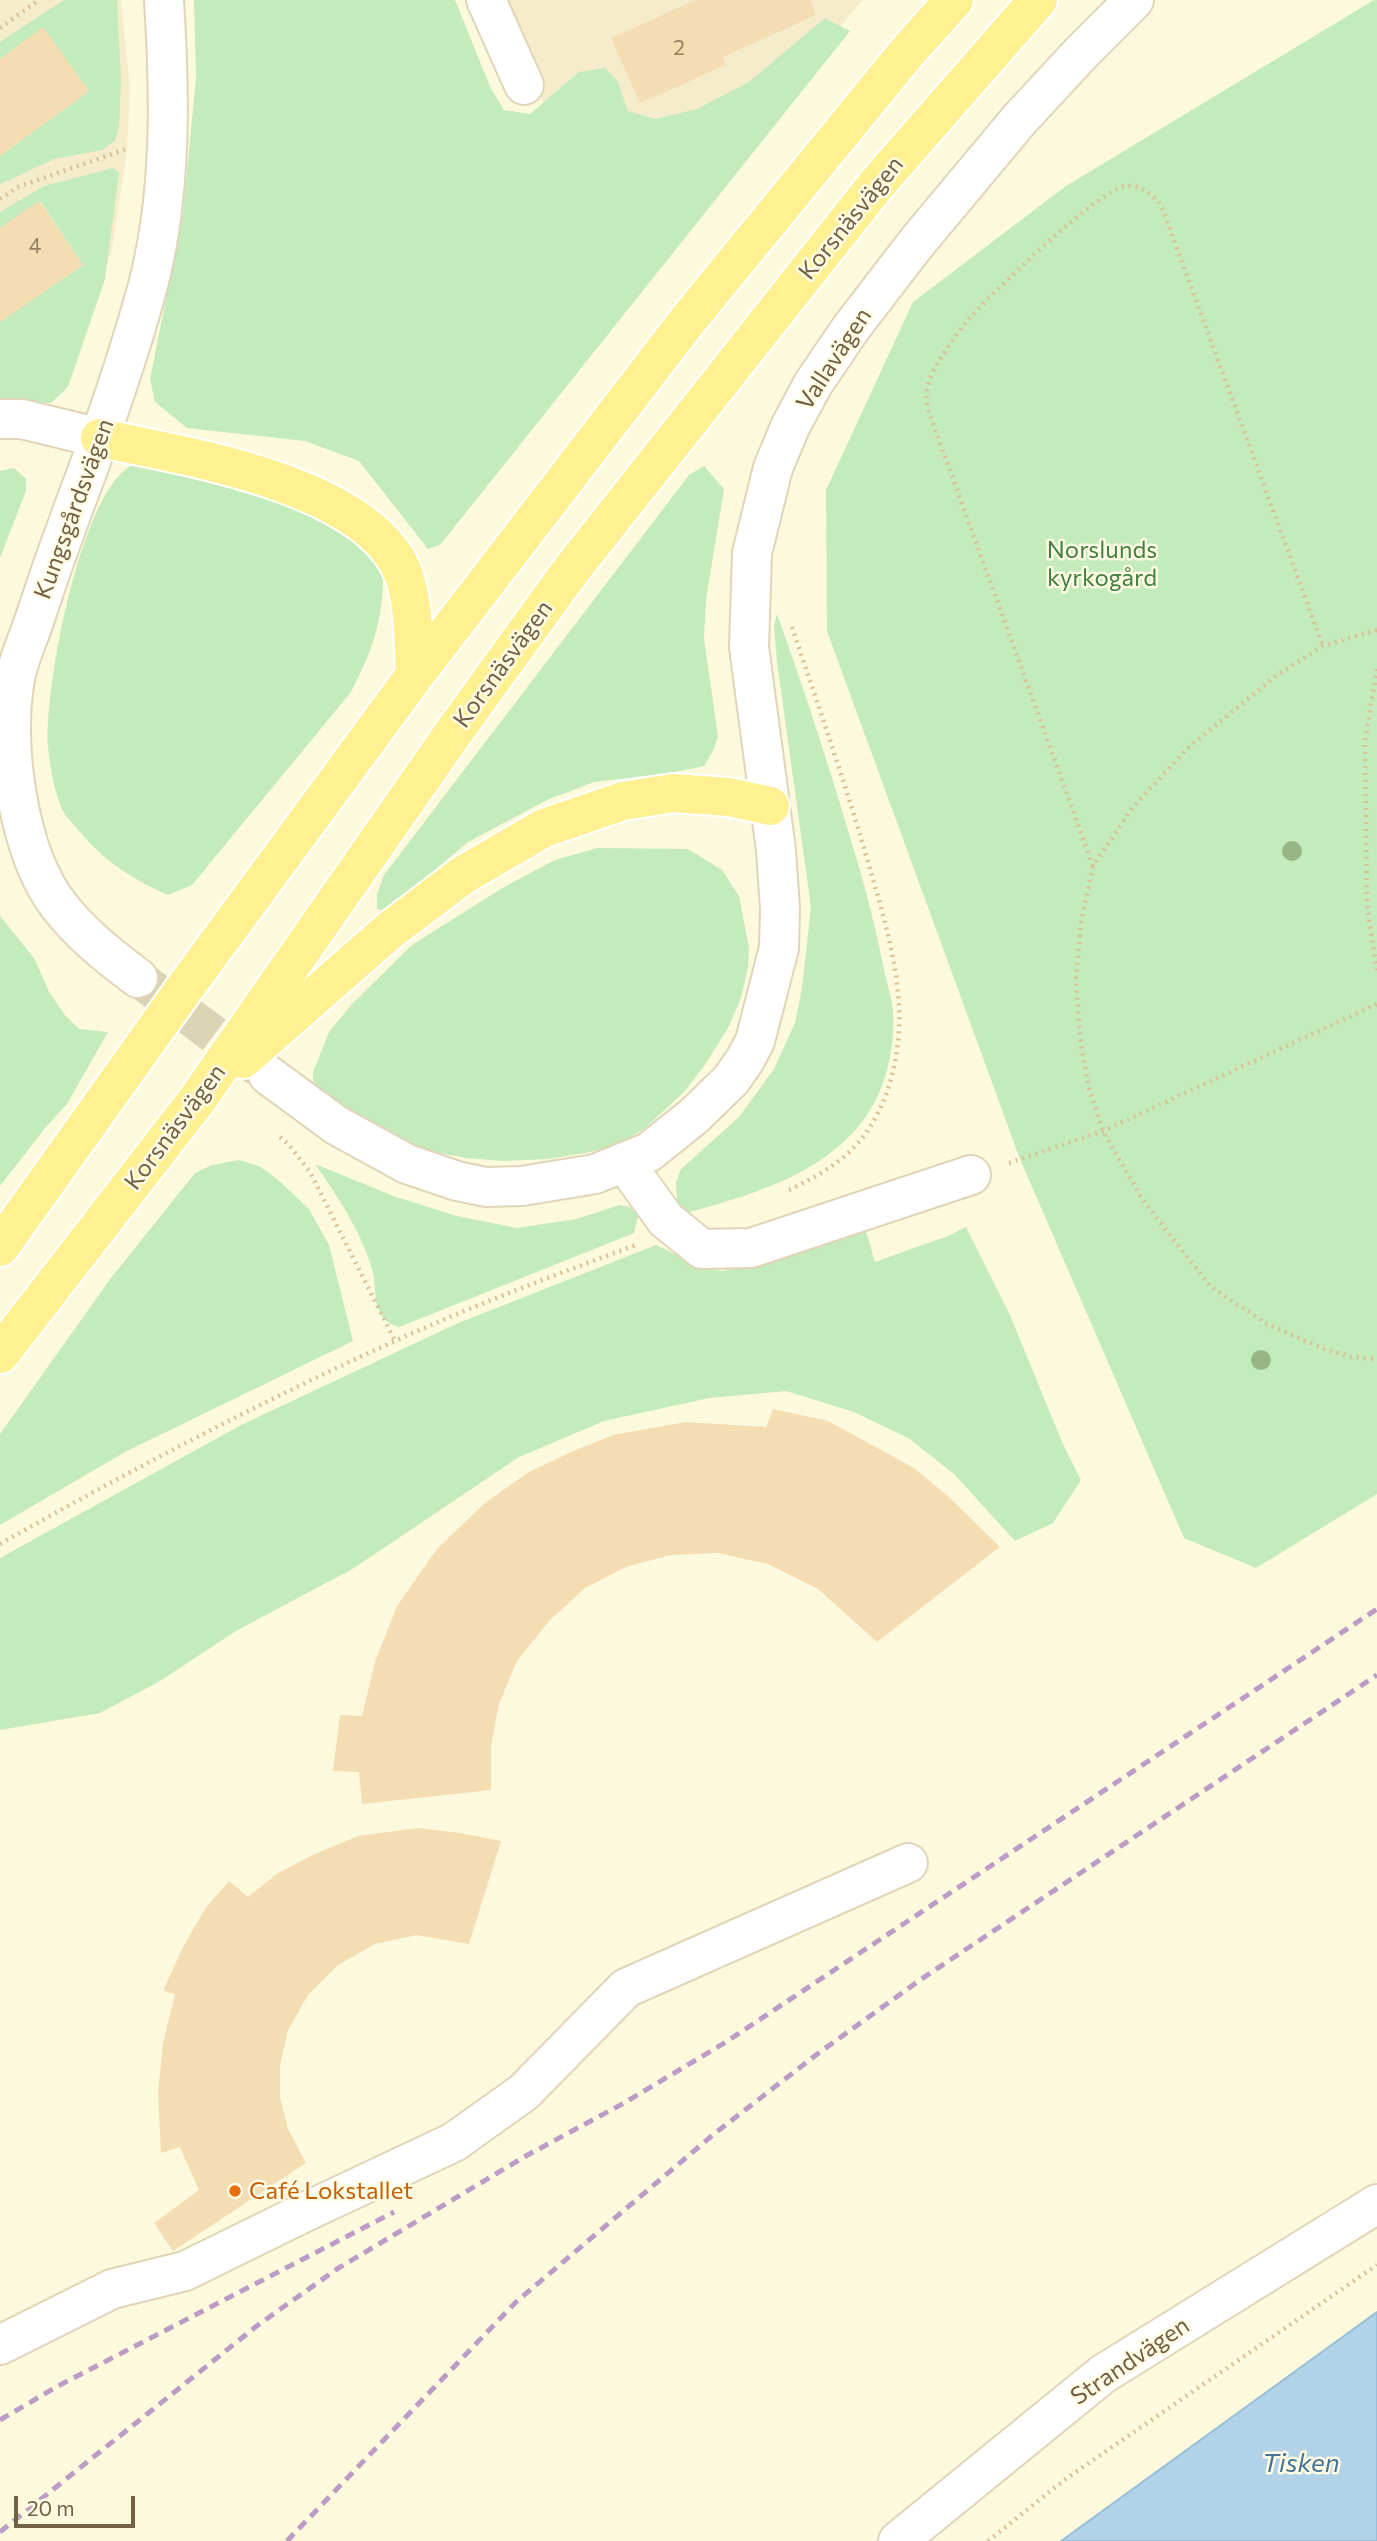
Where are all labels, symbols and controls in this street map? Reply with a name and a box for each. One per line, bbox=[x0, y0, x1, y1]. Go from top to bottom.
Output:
house number: 2 bbox=[673, 35, 685, 61]
street label: Korsnäsvägen bbox=[793, 151, 909, 285]
house number: 4 bbox=[29, 233, 41, 259]
street label: Vallavägen bbox=[790, 303, 878, 415]
street label: Kungsgårdsvägen bbox=[28, 415, 120, 603]
park label: Norslunds kyrkogård bbox=[1047, 536, 1157, 592]
street label: Korsnäsvägen bbox=[447, 595, 559, 733]
street label: Korsnäsvägen bbox=[118, 1058, 232, 1196]
place label: Café Lokstallet bbox=[249, 2177, 413, 2205]
marker: Café Lokstallet bbox=[227, 2183, 243, 2199]
street label: Strandvägen bbox=[1065, 2311, 1195, 2411]
water label: Tisken bbox=[1262, 2447, 1340, 2479]
scale bar bbox=[18, 2482, 138, 2526]
text: 20 m bbox=[27, 2495, 75, 2520]

